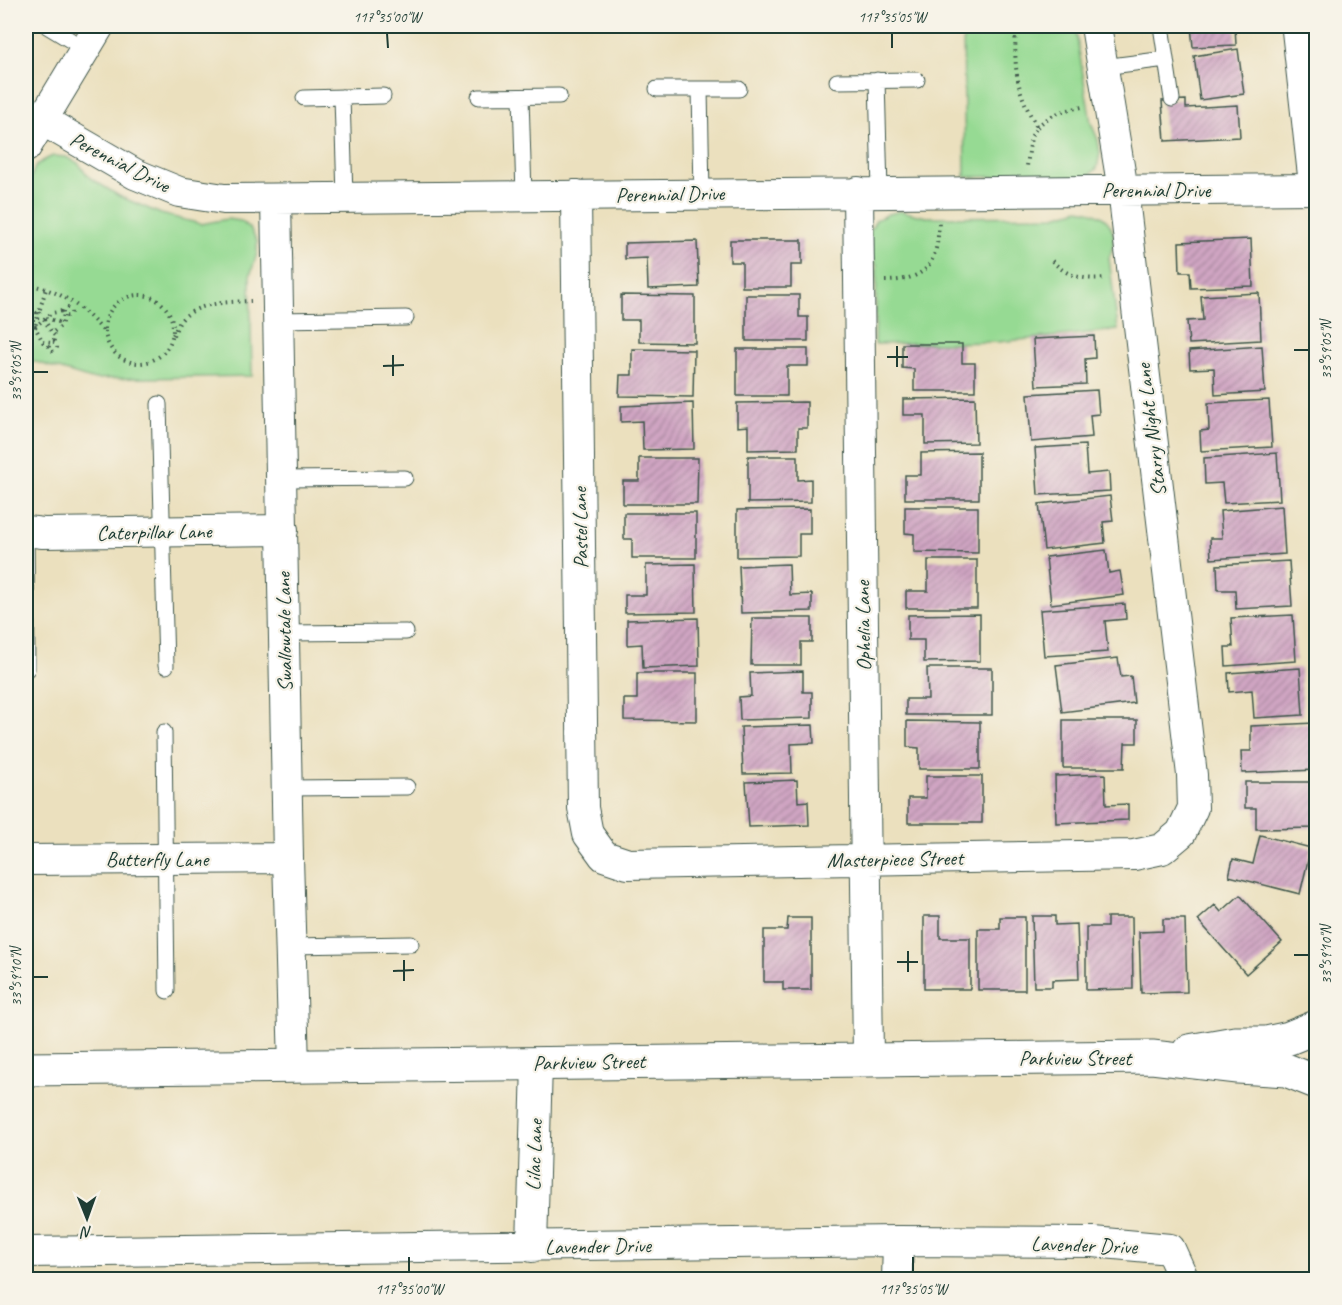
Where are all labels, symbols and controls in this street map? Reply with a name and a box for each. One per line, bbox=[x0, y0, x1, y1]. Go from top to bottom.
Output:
text: 117°35'00"W bbox=[353, 8, 424, 27]
text: 117°35'05"W bbox=[858, 8, 929, 27]
street label: Perennial Drive bbox=[66, 126, 175, 199]
street label: Perennial Drive bbox=[1102, 177, 1211, 203]
street label: Perennial Drive bbox=[615, 180, 726, 208]
text: 33°59'05"N bbox=[1317, 317, 1336, 380]
text: 33°59'05"N bbox=[7, 339, 26, 402]
street label: Starry Night Lane bbox=[1130, 360, 1172, 498]
street label: Pastel Lane bbox=[566, 485, 594, 569]
street label: Caterpillar Lane bbox=[96, 518, 213, 546]
street label: Swallowtale Lane bbox=[270, 571, 298, 692]
street label: Ophelia Lane bbox=[849, 579, 877, 671]
street label: Masterpiece Street bbox=[827, 845, 965, 873]
street label: Butterfly Lane bbox=[106, 846, 211, 872]
text: 33°59'10"N bbox=[1317, 922, 1336, 985]
text: 33°59'10"N bbox=[7, 944, 26, 1007]
street label: Parkview Street bbox=[1019, 1045, 1133, 1071]
street label: Parkview Street bbox=[533, 1048, 647, 1076]
street label: Lilac Lane bbox=[520, 1117, 548, 1191]
north arrow bbox=[57, 1188, 117, 1248]
text: N bbox=[79, 1222, 92, 1242]
street label: Lavender Drive bbox=[1031, 1230, 1139, 1260]
street label: Lavender Drive bbox=[545, 1232, 652, 1260]
text: 117°35'00"W bbox=[375, 1280, 446, 1299]
text: 117°35'05"W bbox=[879, 1280, 950, 1299]

